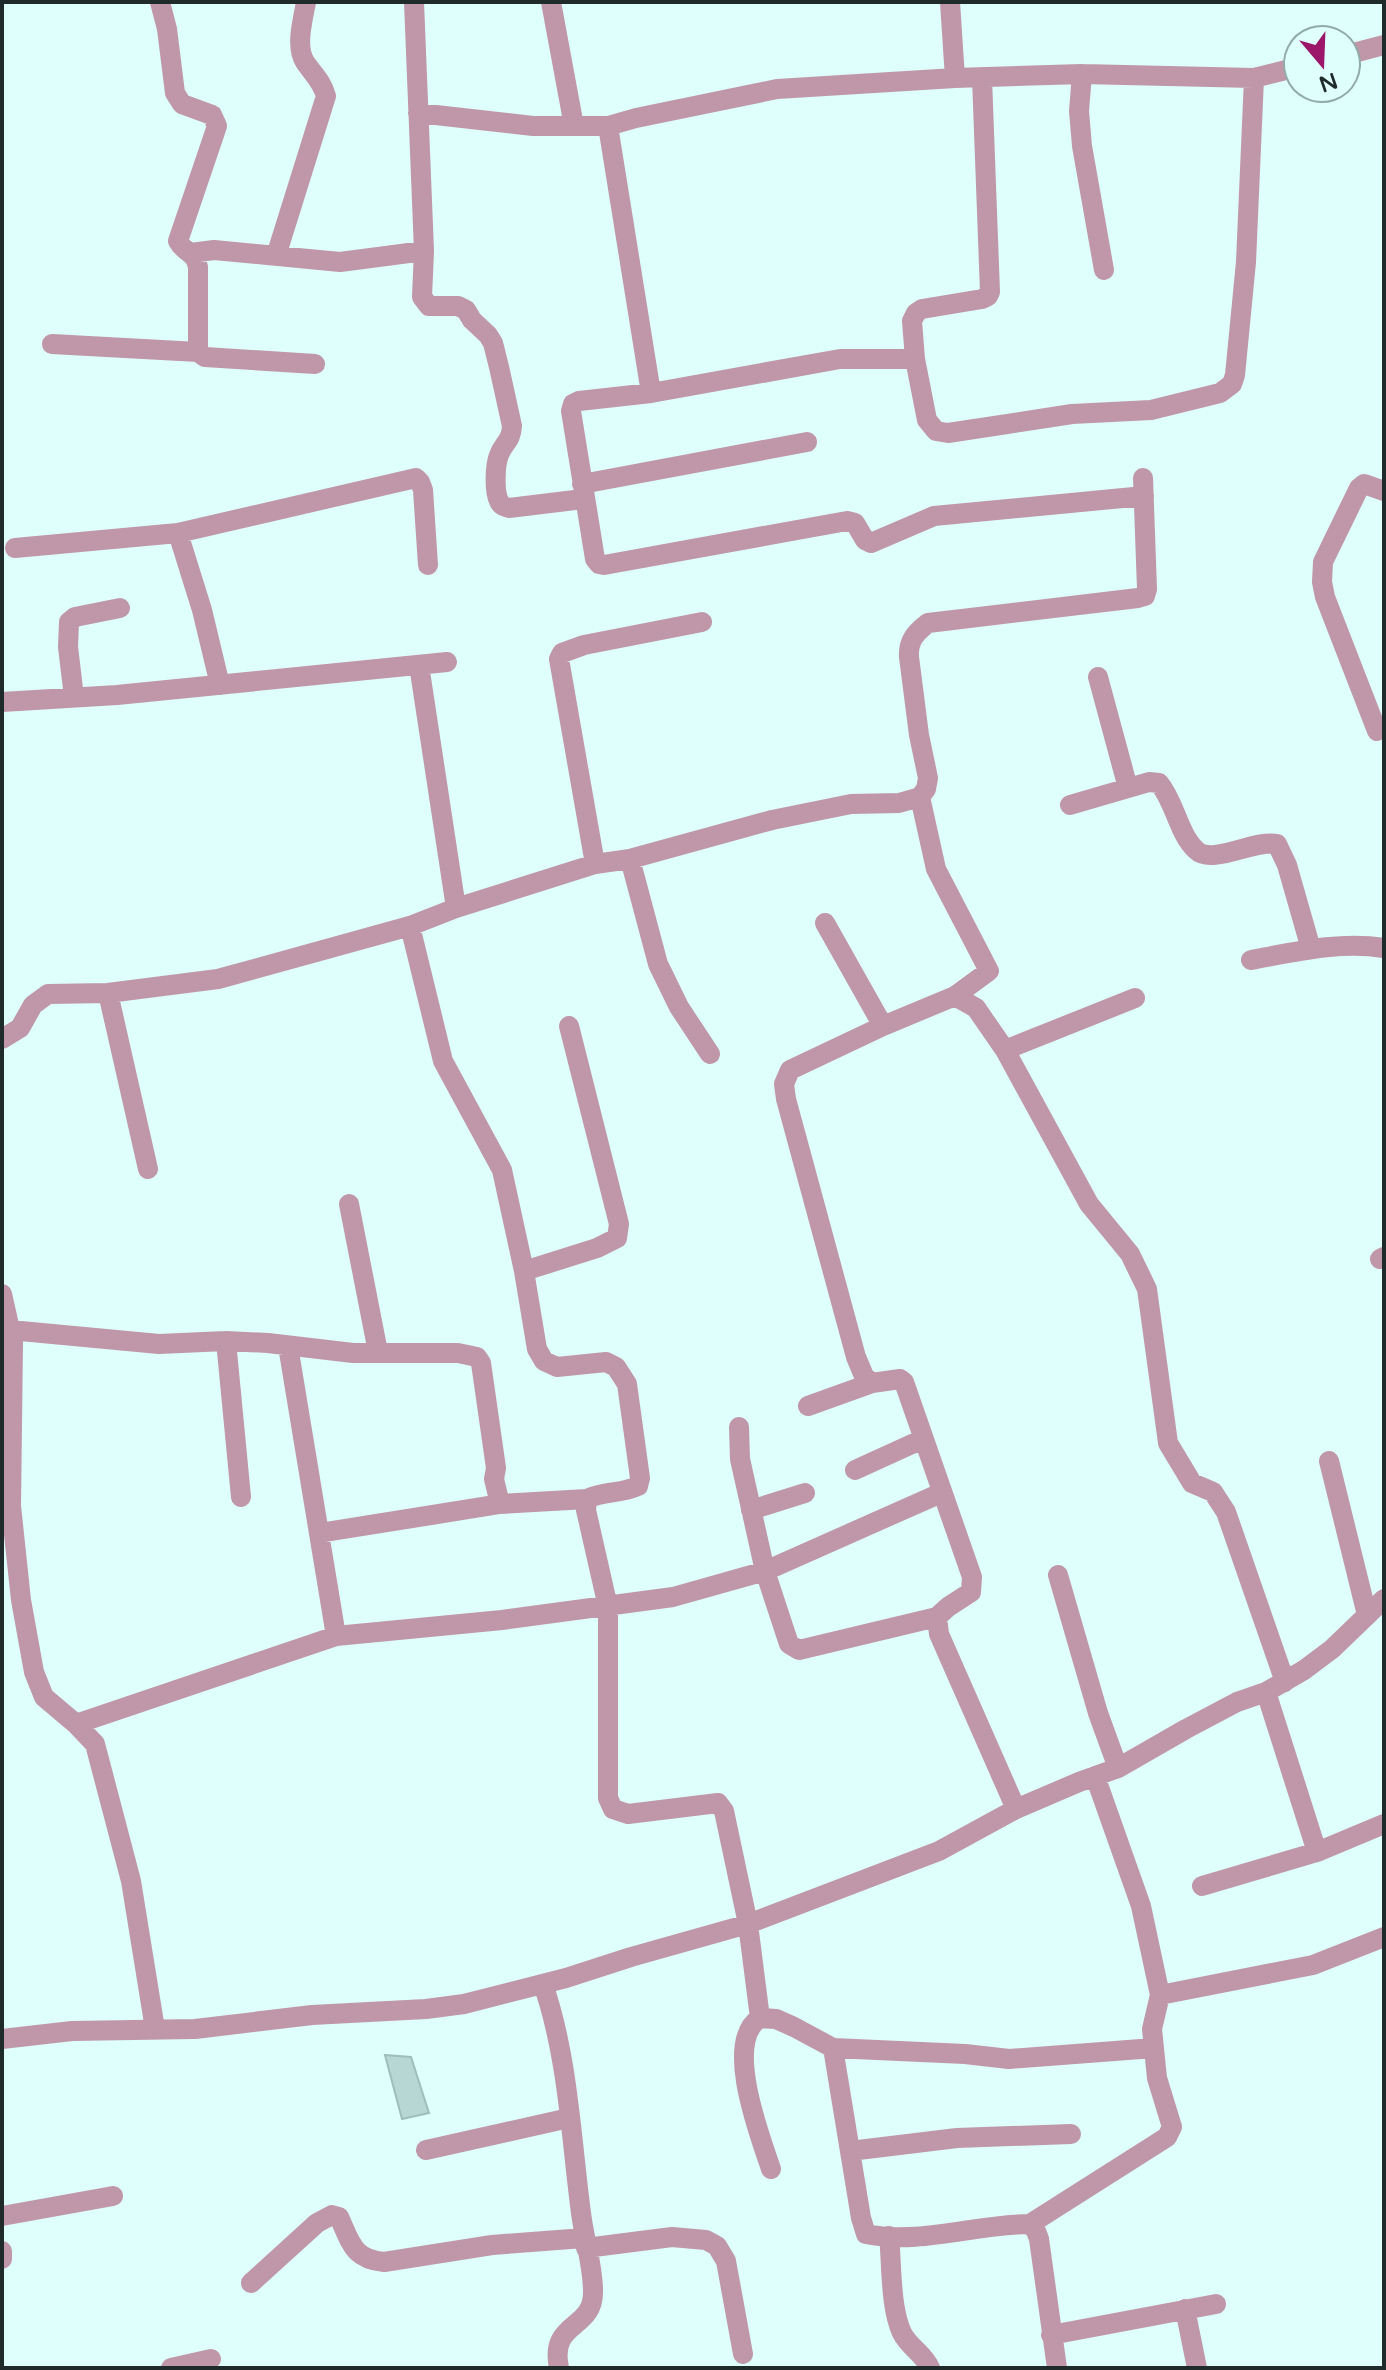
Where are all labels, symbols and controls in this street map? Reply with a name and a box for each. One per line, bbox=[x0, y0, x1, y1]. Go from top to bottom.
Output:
north arrow bbox=[1282, 24, 1362, 104]
text: N bbox=[1316, 67, 1341, 97]

